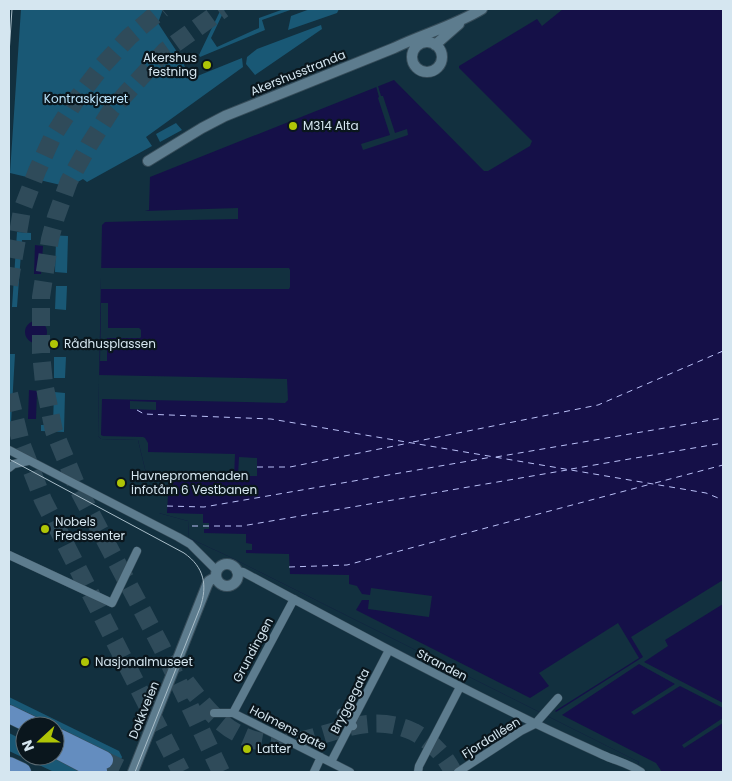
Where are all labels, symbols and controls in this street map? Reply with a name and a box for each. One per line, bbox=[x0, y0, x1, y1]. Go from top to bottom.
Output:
street label: Akershusstranda bbox=[248, 46, 348, 99]
place label: Akershus festning bbox=[143, 49, 197, 80]
marker: Akershus festning bbox=[201, 59, 213, 71]
park label: Kontraskjæret bbox=[44, 90, 128, 107]
place label: M314 Alta bbox=[303, 117, 359, 134]
marker: M314 Alta bbox=[287, 120, 299, 132]
place label: Rådhusplassen bbox=[64, 335, 156, 352]
marker: Rådhusplassen bbox=[48, 338, 60, 350]
place label: Havnepromenaden infotårn 6 Vestbanen bbox=[131, 467, 257, 498]
marker: Havnepromenaden infotårn 6 Vestbanen bbox=[115, 477, 127, 489]
place label: Nobels Fredssenter bbox=[55, 513, 126, 544]
marker: Nobels Fredssenter bbox=[39, 523, 51, 535]
street label: Grundingen bbox=[228, 614, 277, 685]
street label: Stranden bbox=[414, 645, 471, 685]
place label: Nasjonalmuseet bbox=[95, 653, 193, 670]
marker: Nasjonalmuseet bbox=[79, 656, 91, 668]
street label: Bryggegata bbox=[326, 665, 373, 736]
street label: Dokkveien bbox=[124, 678, 163, 741]
street label: Holmens gate bbox=[247, 701, 329, 754]
street label: Fjordalléen bbox=[458, 713, 523, 762]
north arrow bbox=[15, 716, 65, 766]
text: N bbox=[17, 737, 39, 754]
place label: Latter bbox=[257, 740, 291, 757]
marker: Latter bbox=[241, 743, 253, 755]

